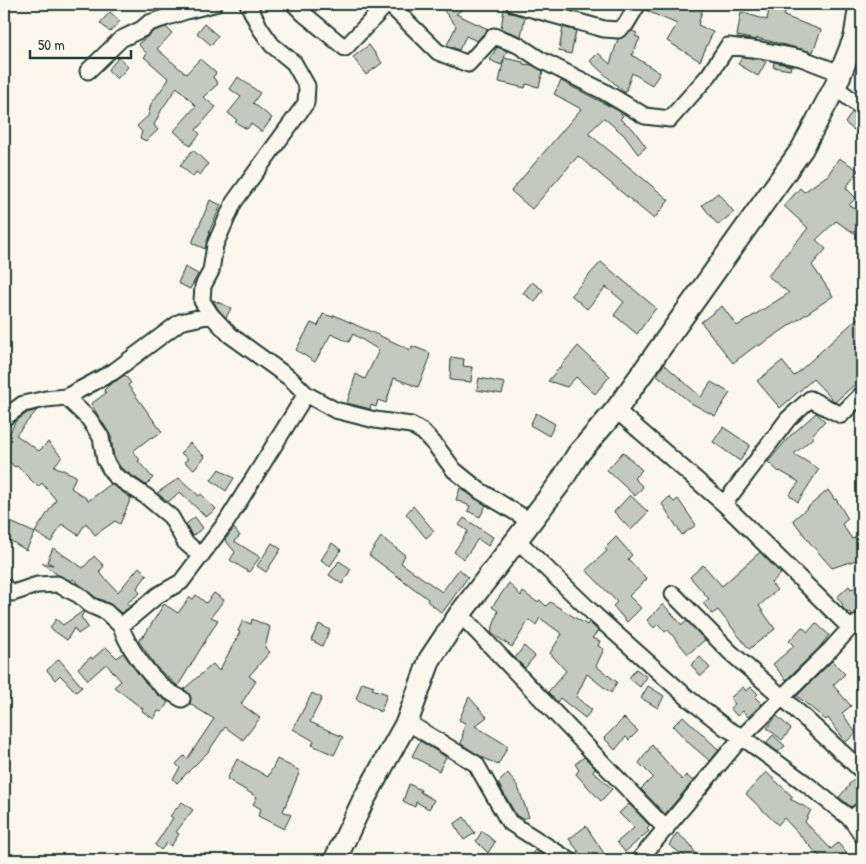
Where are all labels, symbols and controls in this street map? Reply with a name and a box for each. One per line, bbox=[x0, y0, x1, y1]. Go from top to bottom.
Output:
scale bar bbox=[30, 28, 131, 60]
text: 50 m bbox=[38, 34, 65, 55]

